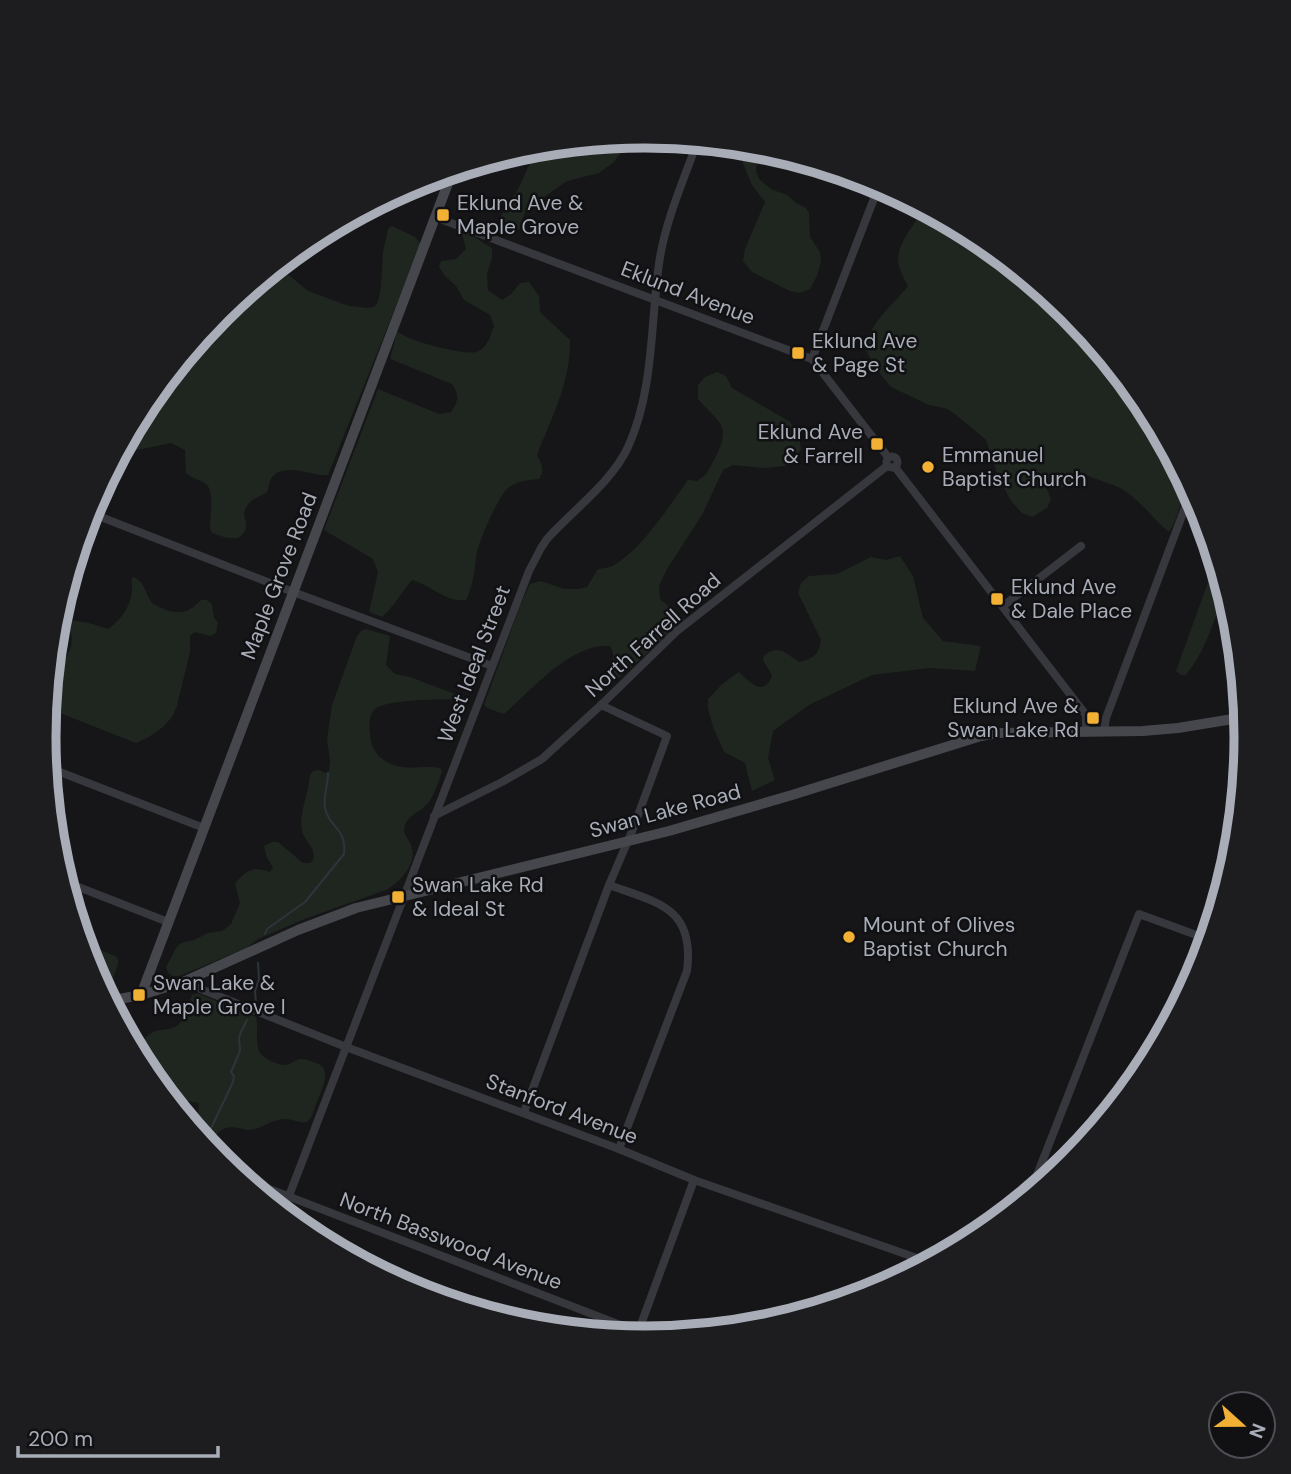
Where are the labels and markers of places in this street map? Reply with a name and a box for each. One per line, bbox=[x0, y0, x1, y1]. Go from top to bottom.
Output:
place label: Eklund Ave & Maple Grove bbox=[457, 189, 583, 241]
marker: Eklund Ave & Maple Grove bbox=[435, 207, 451, 223]
place label: Eklund Ave & Page St bbox=[812, 327, 917, 379]
marker: Eklund Ave & Page St bbox=[790, 345, 806, 361]
place label: Eklund Ave & Farrell bbox=[758, 418, 863, 470]
marker: Eklund Ave & Farrell bbox=[869, 436, 885, 452]
place label: Emmanuel Baptist Church bbox=[942, 441, 1087, 493]
marker: Emmanuel Baptist Church bbox=[920, 459, 936, 475]
place label: Eklund Ave & Dale Place bbox=[1011, 573, 1132, 625]
marker: Eklund Ave & Dale Place bbox=[989, 591, 1005, 607]
place label: Eklund Ave & Swan Lake Rd bbox=[947, 692, 1079, 744]
marker: Eklund Ave & Swan Lake Rd bbox=[1085, 710, 1101, 726]
place label: Swan Lake Rd & Ideal St bbox=[412, 871, 544, 923]
marker: Swan Lake Rd & Ideal St bbox=[390, 889, 406, 905]
place label: Mount of Olives Baptist Church bbox=[863, 911, 1015, 963]
marker: Mount of Olives Baptist Church bbox=[841, 929, 857, 945]
place label: Swan Lake & Maple Grove I bbox=[153, 969, 286, 1021]
marker: Swan Lake & Maple Grove I bbox=[131, 987, 147, 1003]

